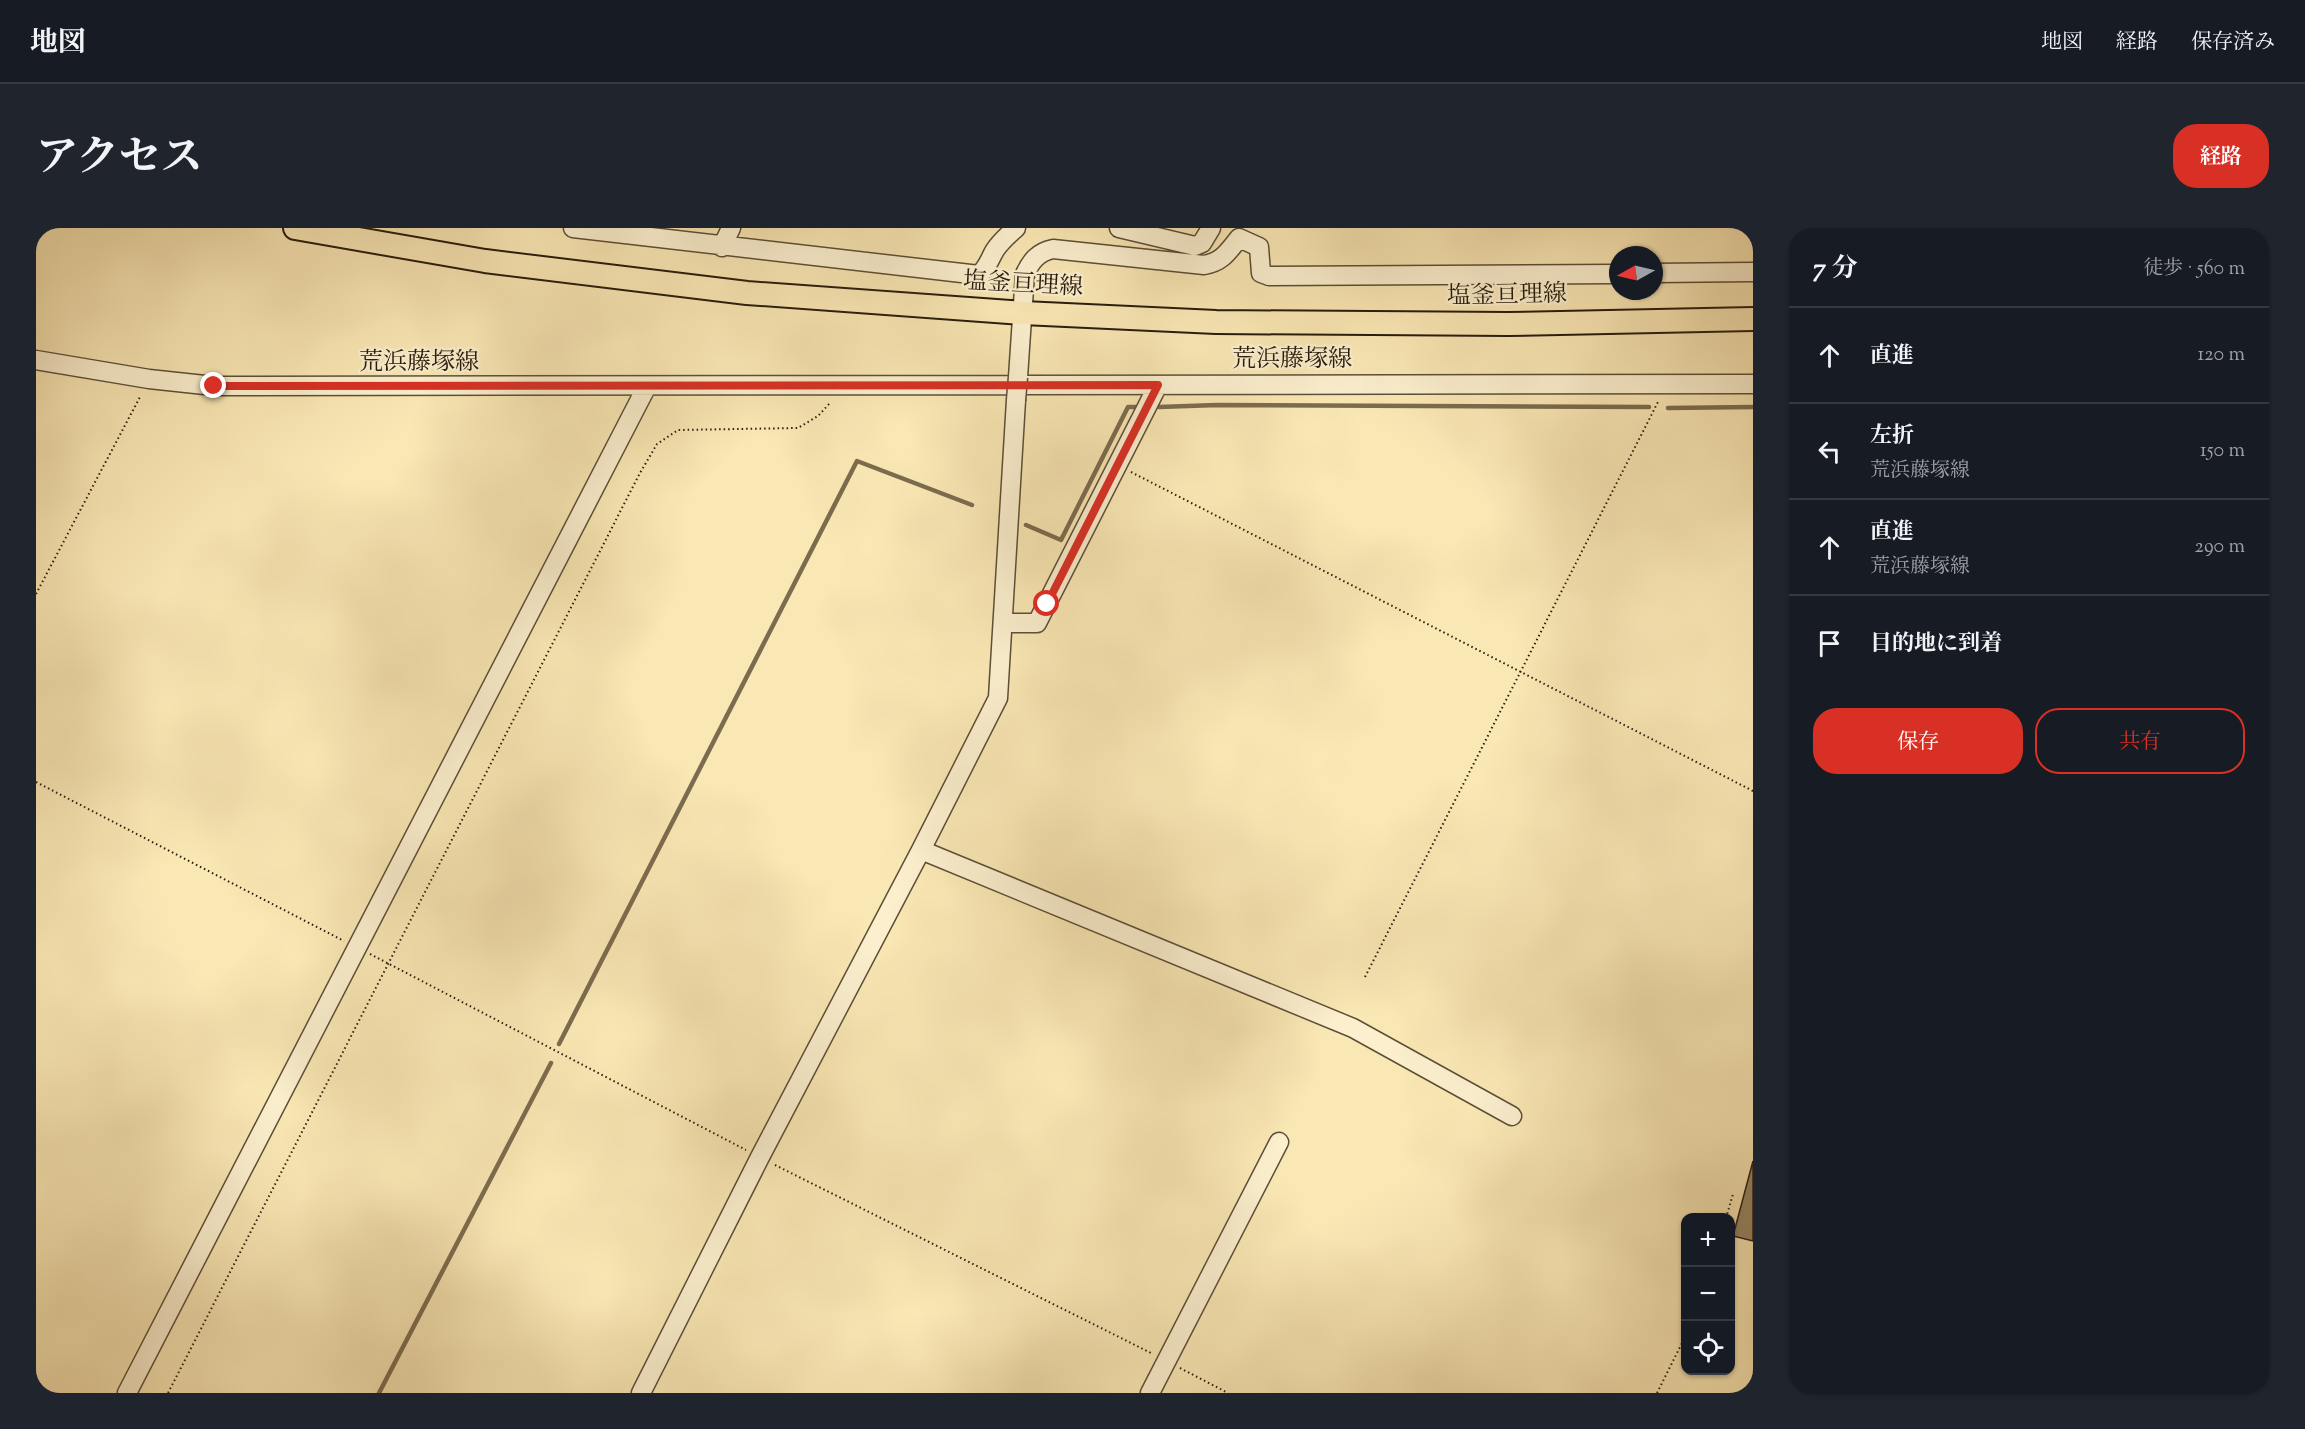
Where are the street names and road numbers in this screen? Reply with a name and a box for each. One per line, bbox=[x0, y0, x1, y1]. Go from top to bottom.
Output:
street label: 塩釜亘理線 bbox=[962, 265, 1084, 305]
street label: 塩釜亘理線 bbox=[1447, 278, 1567, 314]
street label: 荒浜藤塚線 bbox=[1232, 343, 1352, 377]
street label: 荒浜藤塚線 bbox=[359, 346, 479, 380]

